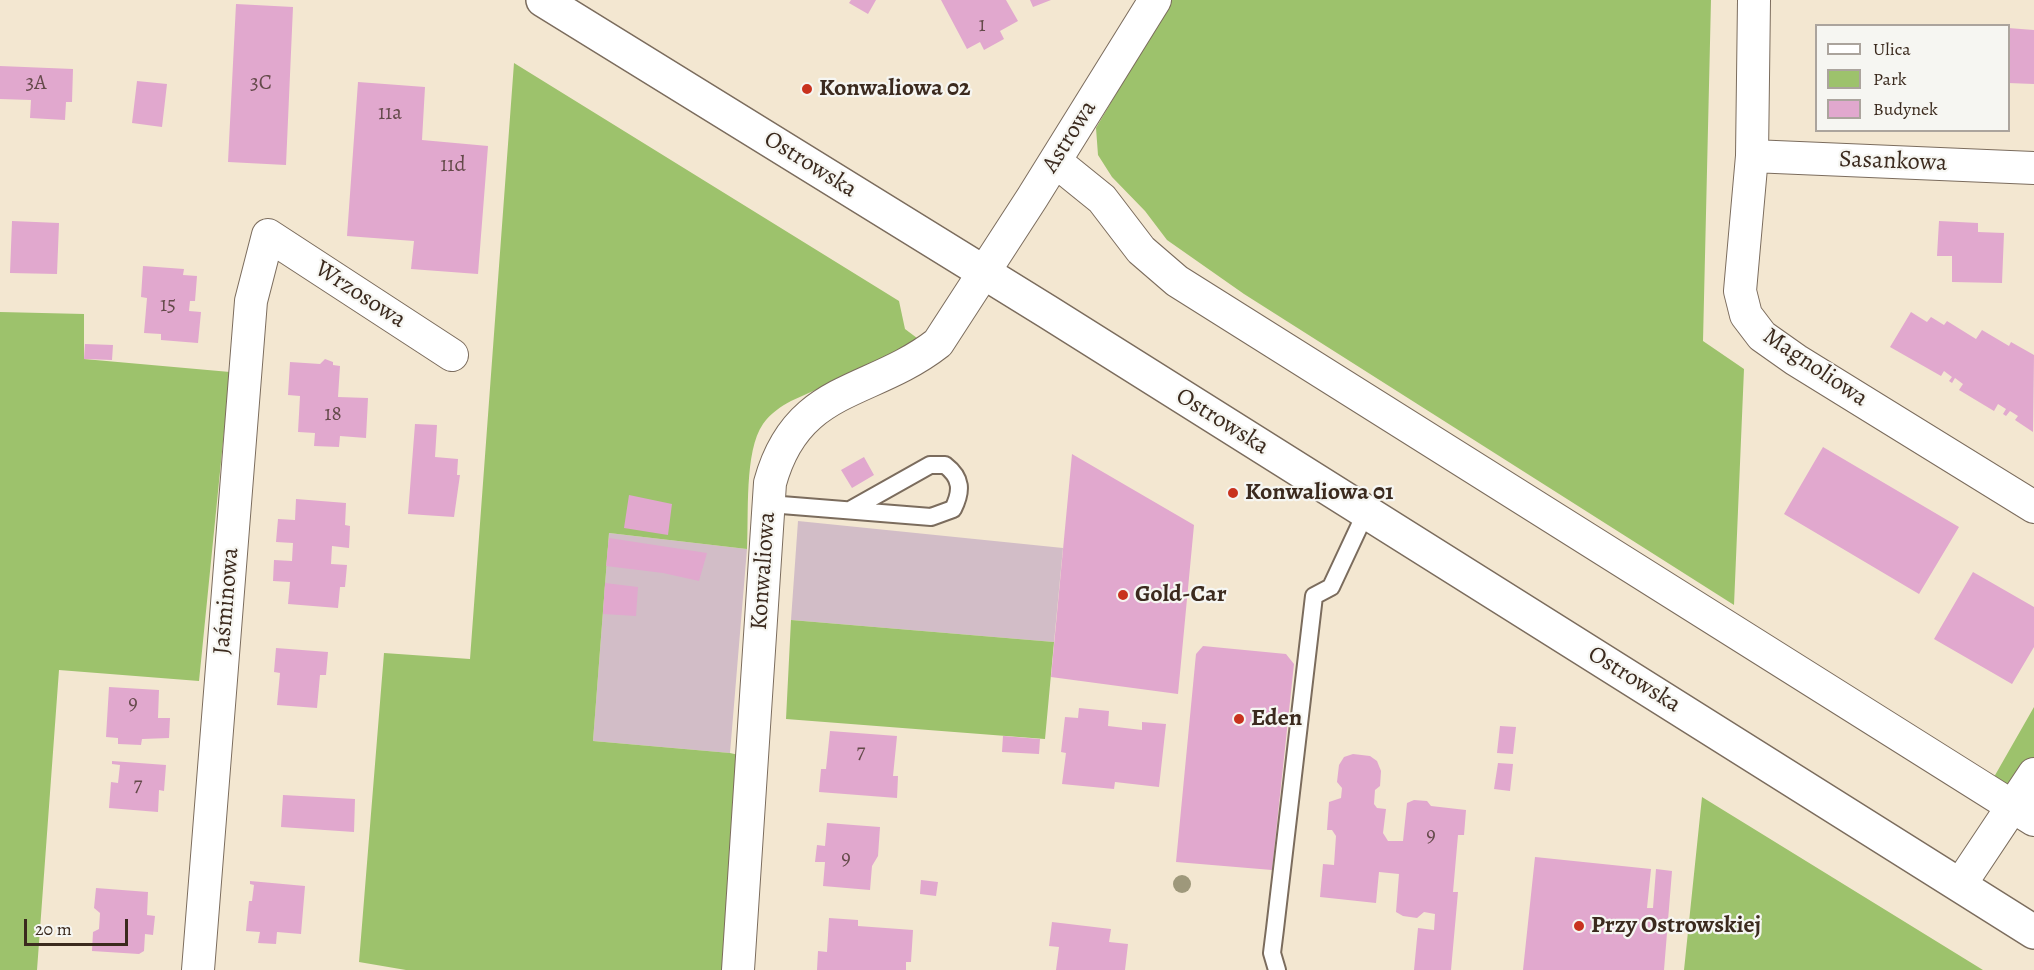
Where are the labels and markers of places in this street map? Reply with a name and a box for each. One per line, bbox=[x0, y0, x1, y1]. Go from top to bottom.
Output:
place label: Konwaliowa 02 bbox=[819, 75, 971, 103]
marker: Konwaliowa 02 bbox=[800, 82, 814, 96]
place label: Konwaliowa 01 bbox=[1245, 479, 1394, 507]
marker: Konwaliowa 01 bbox=[1226, 486, 1240, 500]
place label: Gold-Car bbox=[1135, 581, 1227, 609]
marker: Gold-Car bbox=[1116, 588, 1130, 602]
place label: Eden bbox=[1251, 705, 1302, 733]
marker: Eden bbox=[1232, 712, 1246, 726]
place label: Przy Ostrowskiej bbox=[1591, 912, 1761, 940]
marker: Przy Ostrowskiej bbox=[1572, 919, 1586, 933]

